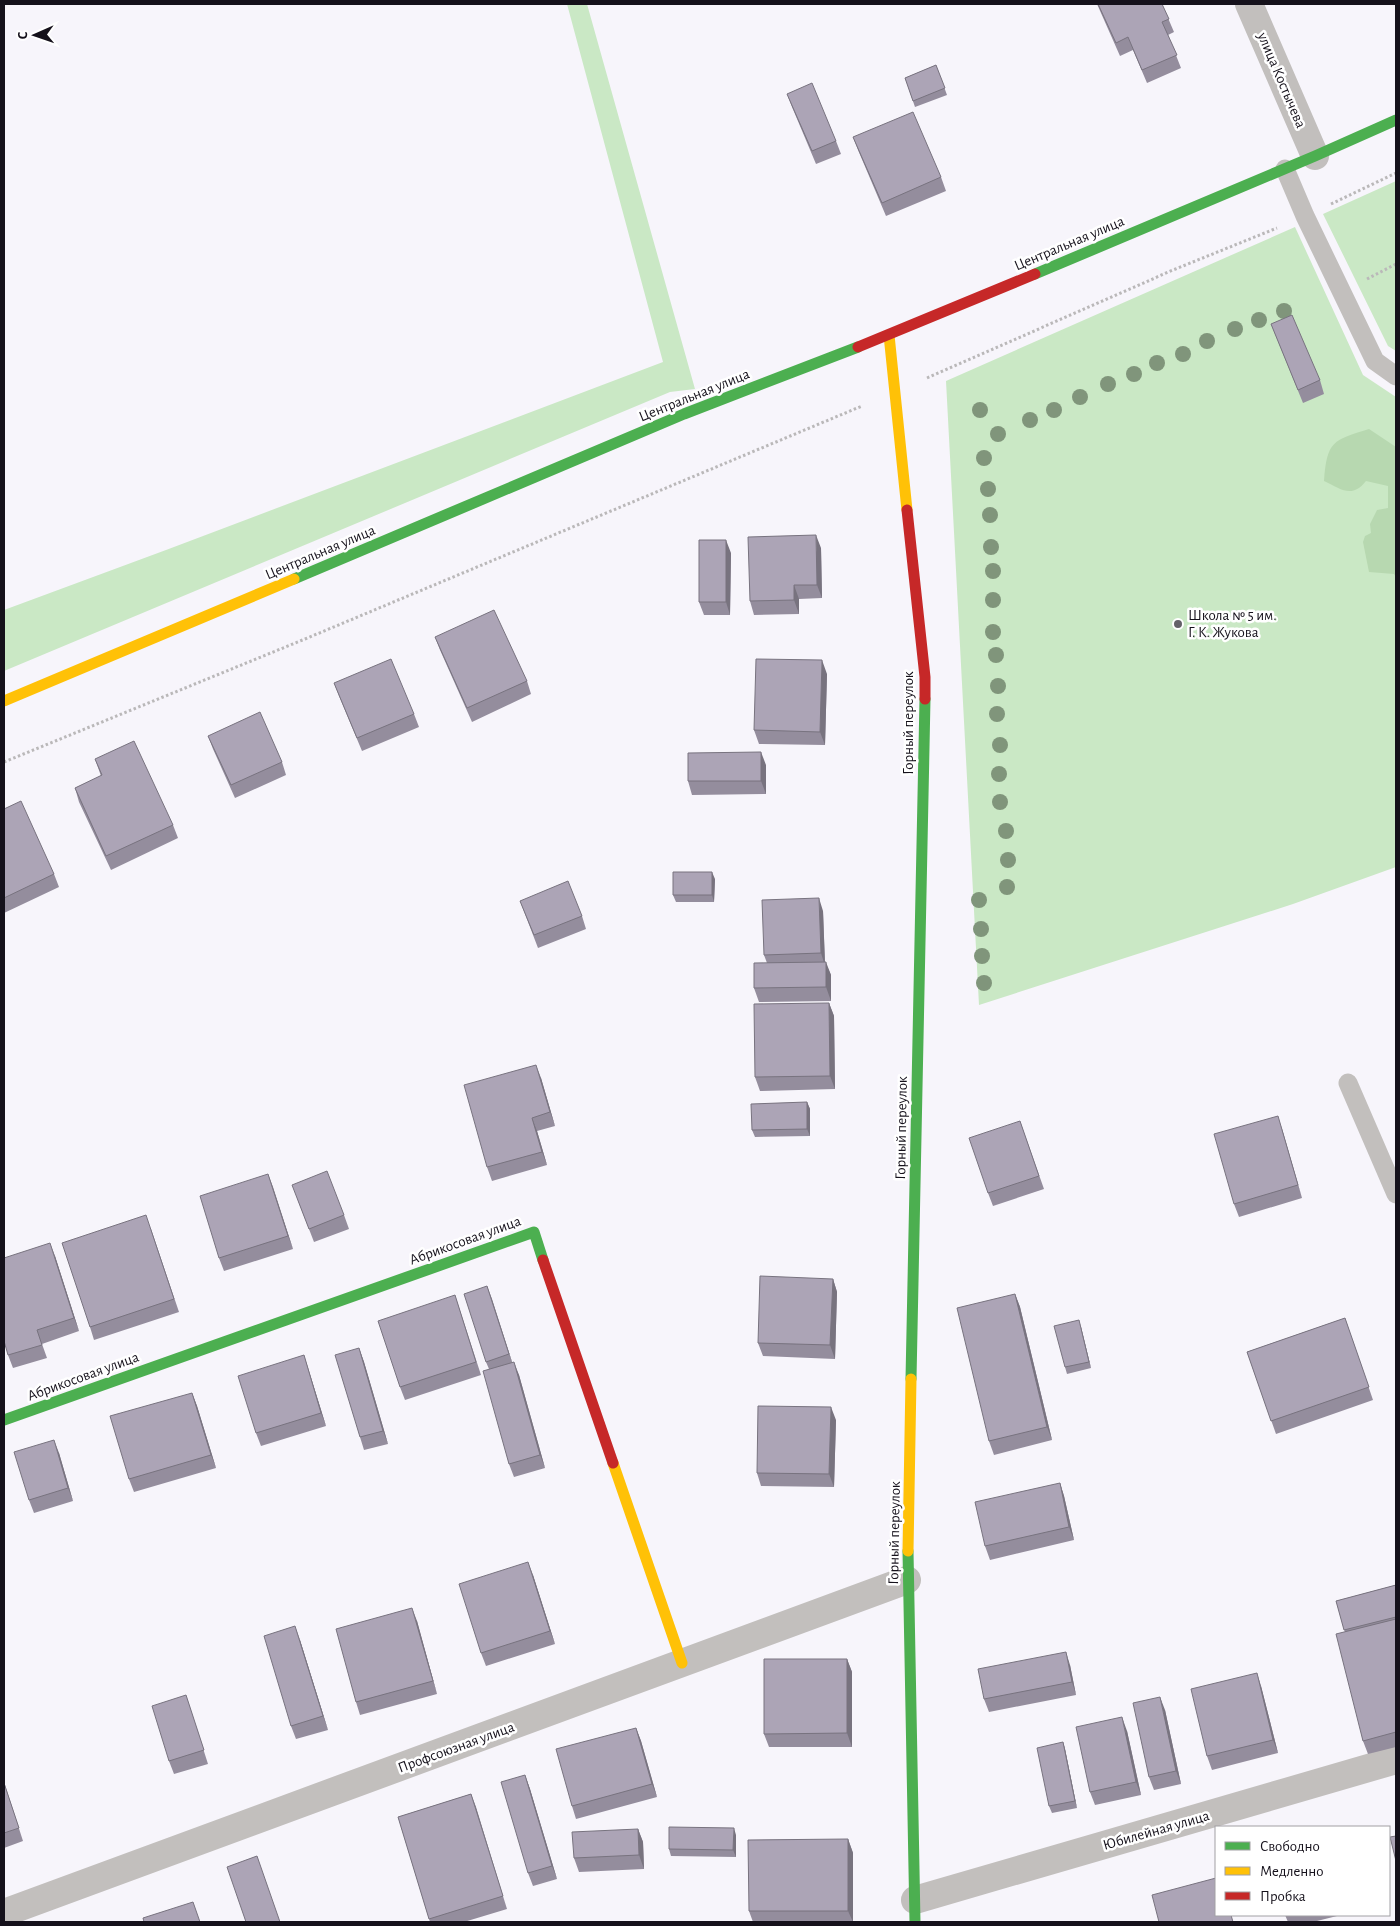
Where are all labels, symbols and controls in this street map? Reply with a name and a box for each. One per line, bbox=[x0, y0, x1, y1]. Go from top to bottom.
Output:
north arrow bbox=[10, 10, 60, 60]
street label: улица Костычева bbox=[1254, 29, 1308, 130]
text: С bbox=[16, 31, 30, 40]
street label: Центральная улица bbox=[1012, 213, 1127, 273]
street label: Центральная улица bbox=[637, 366, 752, 425]
street label: Центральная улица bbox=[263, 522, 378, 582]
place label: Школа № 5 им. Г. К. Жукова bbox=[1188, 608, 1277, 640]
marker: Школа № 5 им. Г. К. Жукова bbox=[1172, 618, 1184, 630]
street label: Горный переулок bbox=[901, 671, 916, 775]
street label: Горный переулок bbox=[893, 1076, 910, 1180]
street label: Абрикосовая улица bbox=[407, 1213, 523, 1268]
street label: Абрикосовая улица bbox=[25, 1349, 141, 1404]
street label: Горный переулок bbox=[886, 1481, 903, 1585]
street label: Профсоюзная улица bbox=[396, 1719, 517, 1776]
street label: Юбилейная улица bbox=[1101, 1808, 1211, 1853]
legend bbox=[1215, 1826, 1390, 1916]
text: Свободно bbox=[1260, 1839, 1320, 1854]
text: Медленно bbox=[1260, 1864, 1324, 1879]
text: Пробка bbox=[1260, 1889, 1306, 1904]

